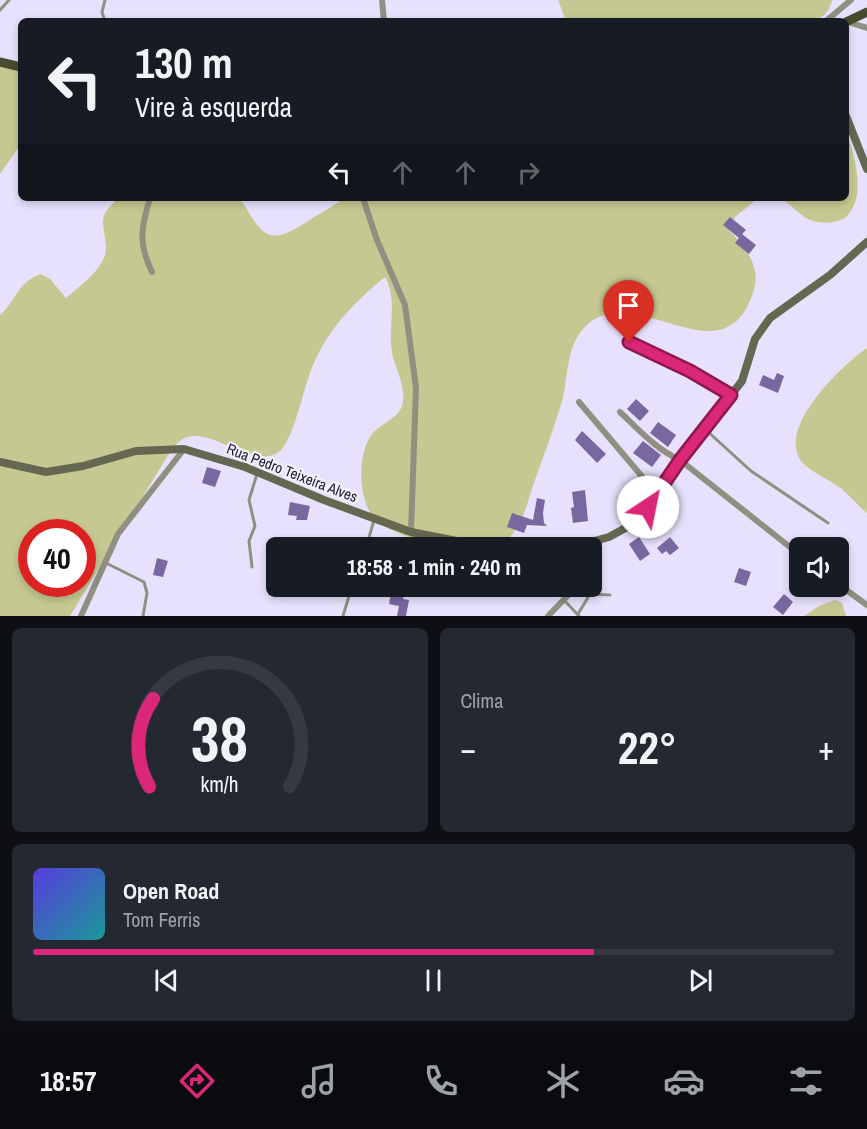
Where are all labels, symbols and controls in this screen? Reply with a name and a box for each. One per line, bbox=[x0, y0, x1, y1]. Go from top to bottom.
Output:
text: 130 m bbox=[135, 35, 233, 91]
icon: left bbox=[36, 42, 114, 120]
text: Vire à esquerda bbox=[135, 89, 292, 125]
icon: left bbox=[323, 156, 356, 189]
icon: ahead bbox=[386, 156, 419, 189]
icon: ahead bbox=[449, 156, 482, 189]
icon: right bbox=[512, 156, 545, 189]
pin bbox=[603, 280, 654, 342]
icon: arrive bbox=[612, 289, 645, 322]
street label: Rua Pedro Teixeira Alves bbox=[224, 438, 361, 507]
position arrow bbox=[616, 475, 680, 539]
speed limit sign: 40 bbox=[18, 519, 96, 597]
map controls bbox=[789, 537, 849, 597]
button: sound bbox=[789, 537, 849, 597]
text: 18:58 · 1 min · 240 m bbox=[347, 552, 521, 582]
text: Clima bbox=[461, 687, 503, 714]
text: 38 bbox=[191, 696, 248, 780]
text: 22° bbox=[618, 717, 677, 778]
text: − bbox=[461, 726, 476, 770]
text: + bbox=[818, 726, 834, 770]
text: km/h bbox=[201, 770, 239, 799]
text: Open Road bbox=[123, 876, 219, 906]
text: Tom Ferris bbox=[123, 906, 201, 933]
icon: previous bbox=[150, 964, 183, 997]
icon: pause bbox=[417, 964, 450, 997]
icon: next bbox=[684, 964, 717, 997]
icon: directions bbox=[176, 1060, 218, 1102]
icon: music bbox=[298, 1060, 340, 1102]
icon: phone bbox=[420, 1060, 462, 1102]
icon: climate bbox=[542, 1060, 584, 1102]
icon: car bbox=[663, 1060, 705, 1102]
icon: filters bbox=[785, 1060, 827, 1102]
text: 18:57 bbox=[40, 1063, 97, 1099]

